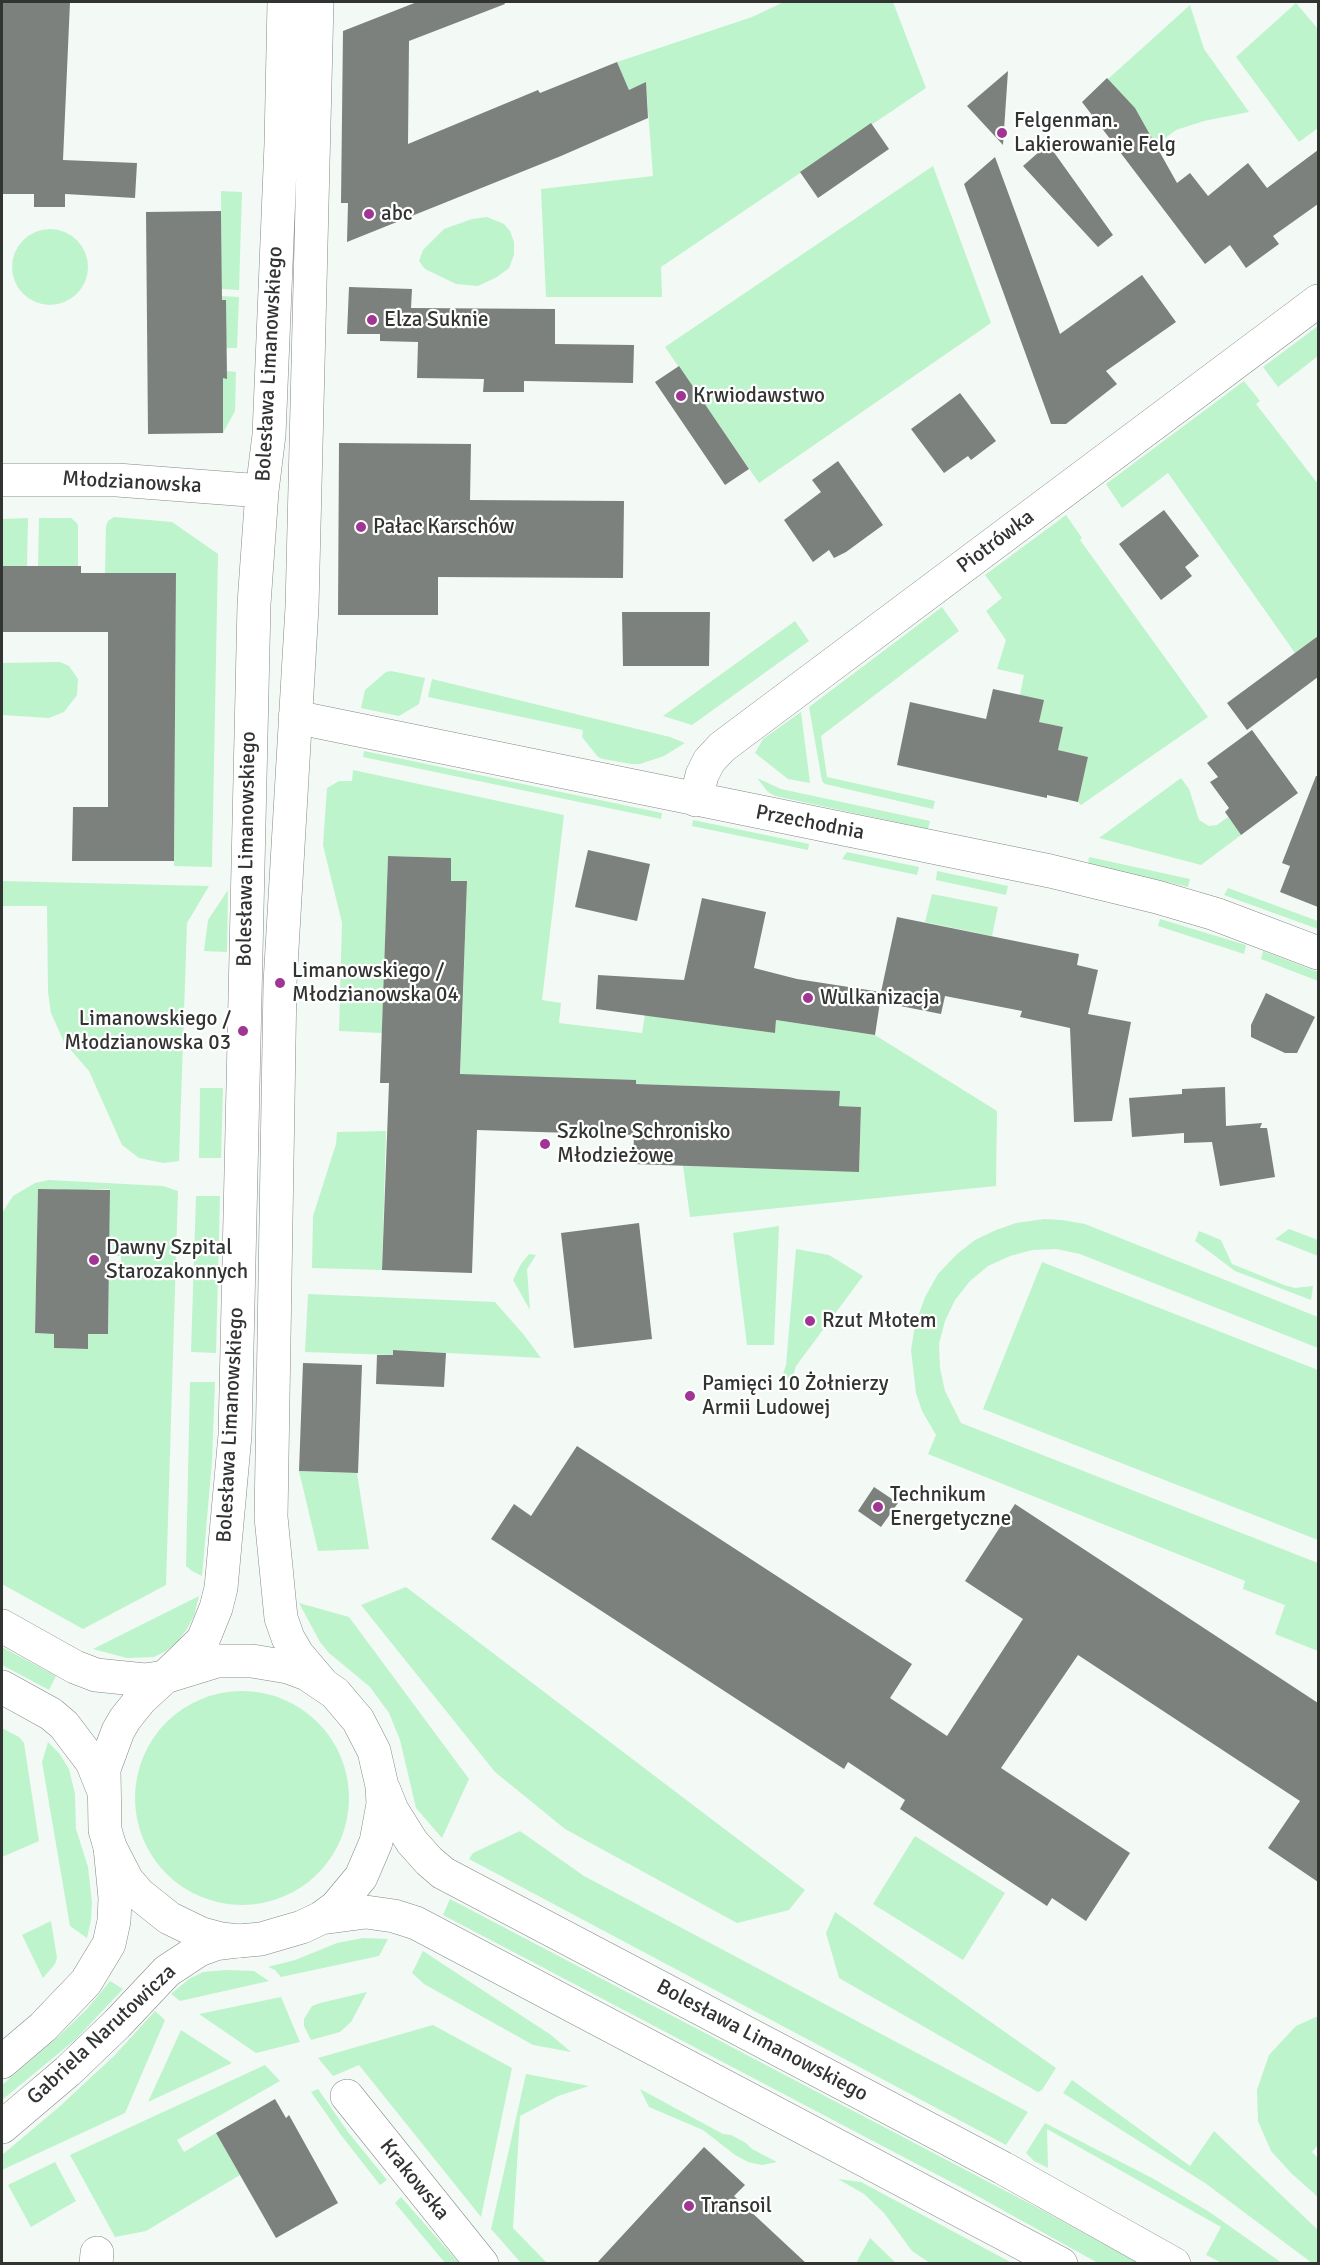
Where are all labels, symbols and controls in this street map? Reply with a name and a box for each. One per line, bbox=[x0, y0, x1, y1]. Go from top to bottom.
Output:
place label: Felgenman. Lakierowanie Felg bbox=[1014, 108, 1176, 158]
marker: Felgenman. Lakierowanie Felg bbox=[995, 126, 1009, 140]
place label: abc bbox=[381, 201, 413, 227]
marker: abc bbox=[362, 207, 376, 221]
street label: Bolesława Limanowskiego bbox=[251, 246, 289, 482]
place label: Elza Suknie bbox=[384, 307, 488, 333]
marker: Elza Suknie bbox=[365, 313, 379, 327]
place label: Krwiodawstwo bbox=[693, 383, 825, 409]
marker: Krwiodawstwo bbox=[674, 389, 688, 403]
street label: Młodzianowska bbox=[62, 467, 202, 499]
street label: Piotrówka bbox=[952, 505, 1040, 579]
place label: Pałac Karschów bbox=[373, 514, 515, 540]
marker: Pałac Karschów bbox=[354, 520, 368, 534]
street label: Bolesława Limanowskiego bbox=[232, 731, 262, 967]
street label: Przechodnia bbox=[753, 800, 867, 846]
place label: Limanowskiego / Młodzianowska 04 bbox=[292, 958, 459, 1008]
marker: Limanowskiego / Młodzianowska 04 bbox=[273, 976, 287, 990]
place label: Wulkanizacja bbox=[820, 985, 940, 1011]
marker: Wulkanizacja bbox=[801, 991, 815, 1005]
place label: Limanowskiego / Młodzianowska 03 bbox=[64, 1006, 231, 1056]
marker: Limanowskiego / Młodzianowska 03 bbox=[236, 1024, 250, 1038]
place label: Szkolne Schronisko Młodzieżowe bbox=[557, 1119, 730, 1169]
marker: Szkolne Schronisko Młodzieżowe bbox=[538, 1137, 552, 1151]
place label: Dawny Szpital Starozakonnych bbox=[106, 1235, 248, 1285]
marker: Dawny Szpital Starozakonnych bbox=[87, 1253, 101, 1267]
street label: Bolesława Limanowskiego bbox=[212, 1307, 250, 1543]
place label: Rzut Młotem bbox=[822, 1308, 937, 1334]
marker: Rzut Młotem bbox=[803, 1314, 817, 1328]
place label: Pamięci 10 Żołnierzy Armii Ludowej bbox=[702, 1371, 889, 1421]
marker: Pamięci 10 Żołnierzy Armii Ludowej bbox=[683, 1389, 697, 1403]
place label: Technikum Energetyczne bbox=[890, 1482, 1011, 1532]
marker: Technikum Energetyczne bbox=[871, 1500, 885, 1514]
street label: Gabriela Narutowicza bbox=[22, 1960, 182, 2110]
street label: Bolesława Limanowskiego bbox=[652, 1975, 872, 2107]
street label: Krakowska bbox=[374, 2134, 454, 2226]
place label: Transoil bbox=[701, 2193, 772, 2219]
marker: Transoil bbox=[682, 2199, 696, 2213]

